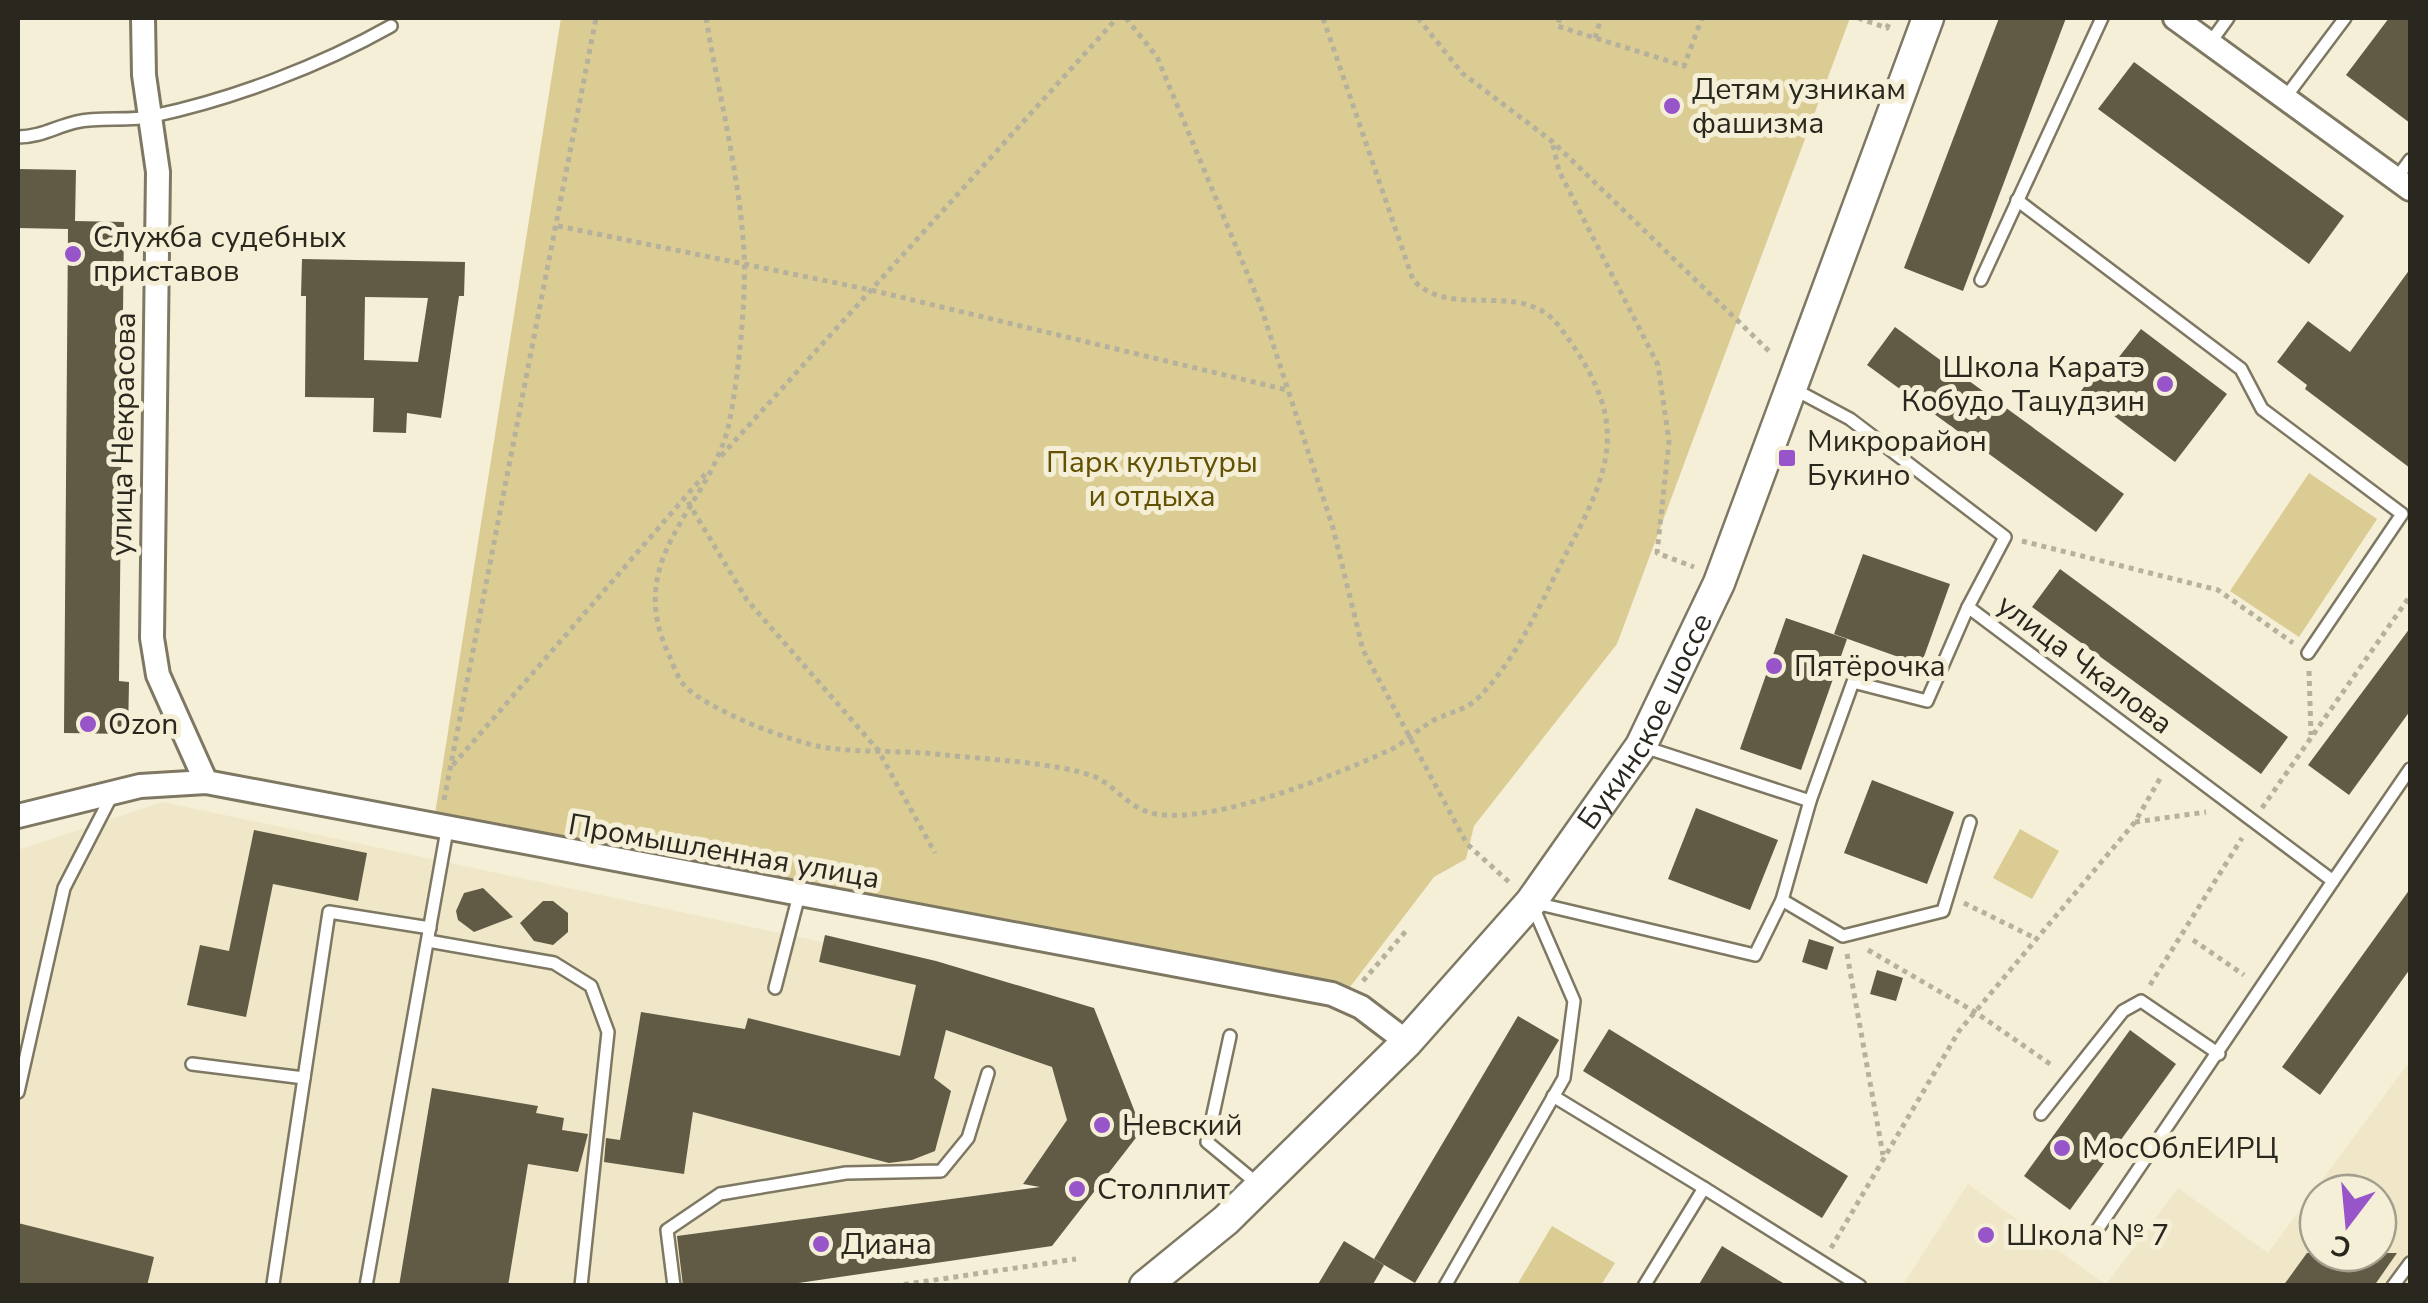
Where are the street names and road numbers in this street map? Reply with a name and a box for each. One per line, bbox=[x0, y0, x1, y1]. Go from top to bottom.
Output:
street label: улица Некрасова bbox=[101, 312, 146, 556]
street label: улица Чкалова bbox=[1988, 585, 2181, 744]
street label: Букинское шоссе bbox=[1568, 606, 1723, 838]
street label: Промышленная улица bbox=[565, 804, 883, 899]

